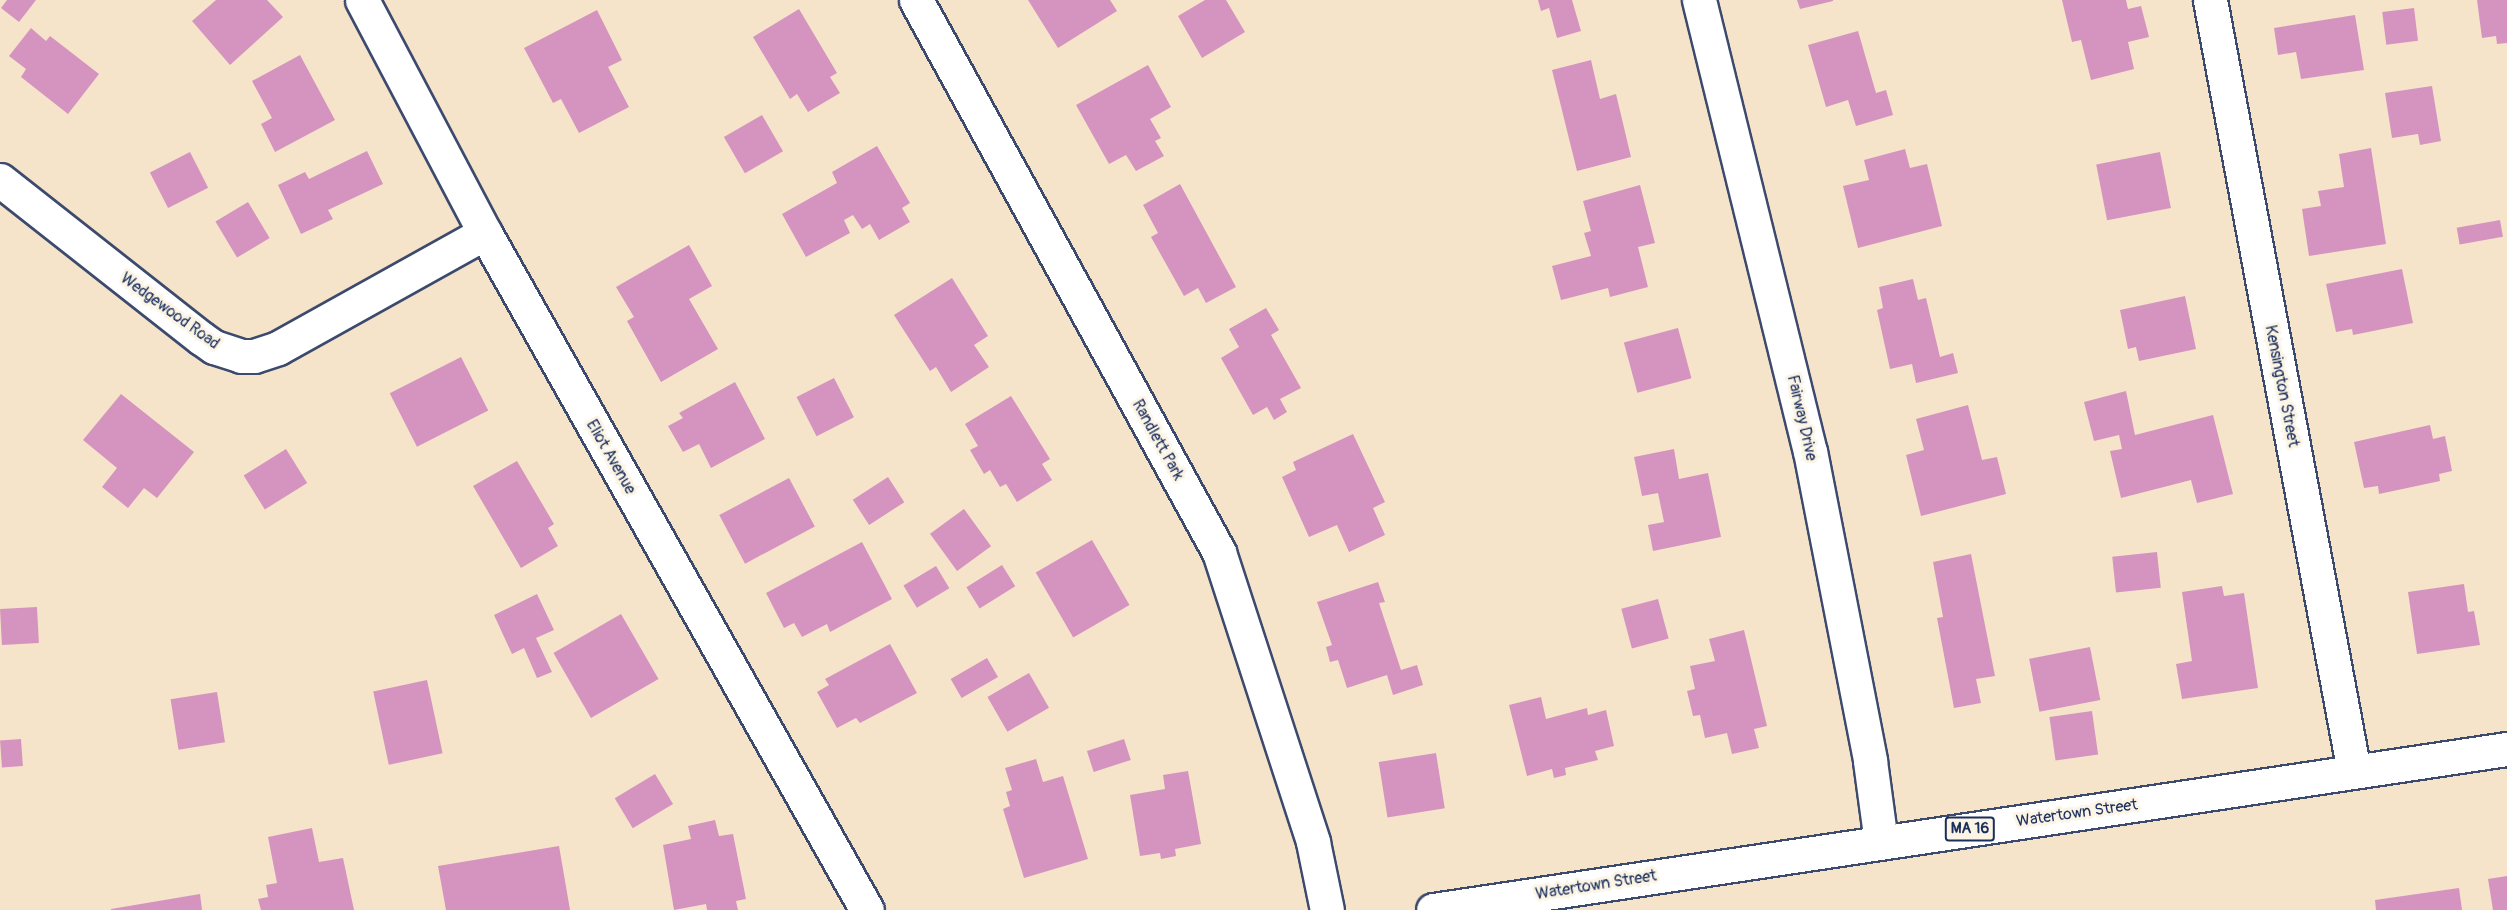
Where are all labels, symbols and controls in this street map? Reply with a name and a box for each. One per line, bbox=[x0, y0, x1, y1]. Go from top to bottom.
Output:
street label: Wedgewood Road bbox=[117, 269, 223, 353]
street label: Kensington Street bbox=[2261, 323, 2303, 449]
street label: Fairway Drive bbox=[1783, 373, 1821, 463]
street label: Randlett Park bbox=[1128, 396, 1188, 484]
street label: Eliot Avenue bbox=[582, 416, 640, 498]
street label: Watertown Street bbox=[2015, 795, 2139, 831]
road number: MA 16 bbox=[1944, 817, 1996, 841]
street label: Watertown Street bbox=[1534, 866, 1658, 904]

